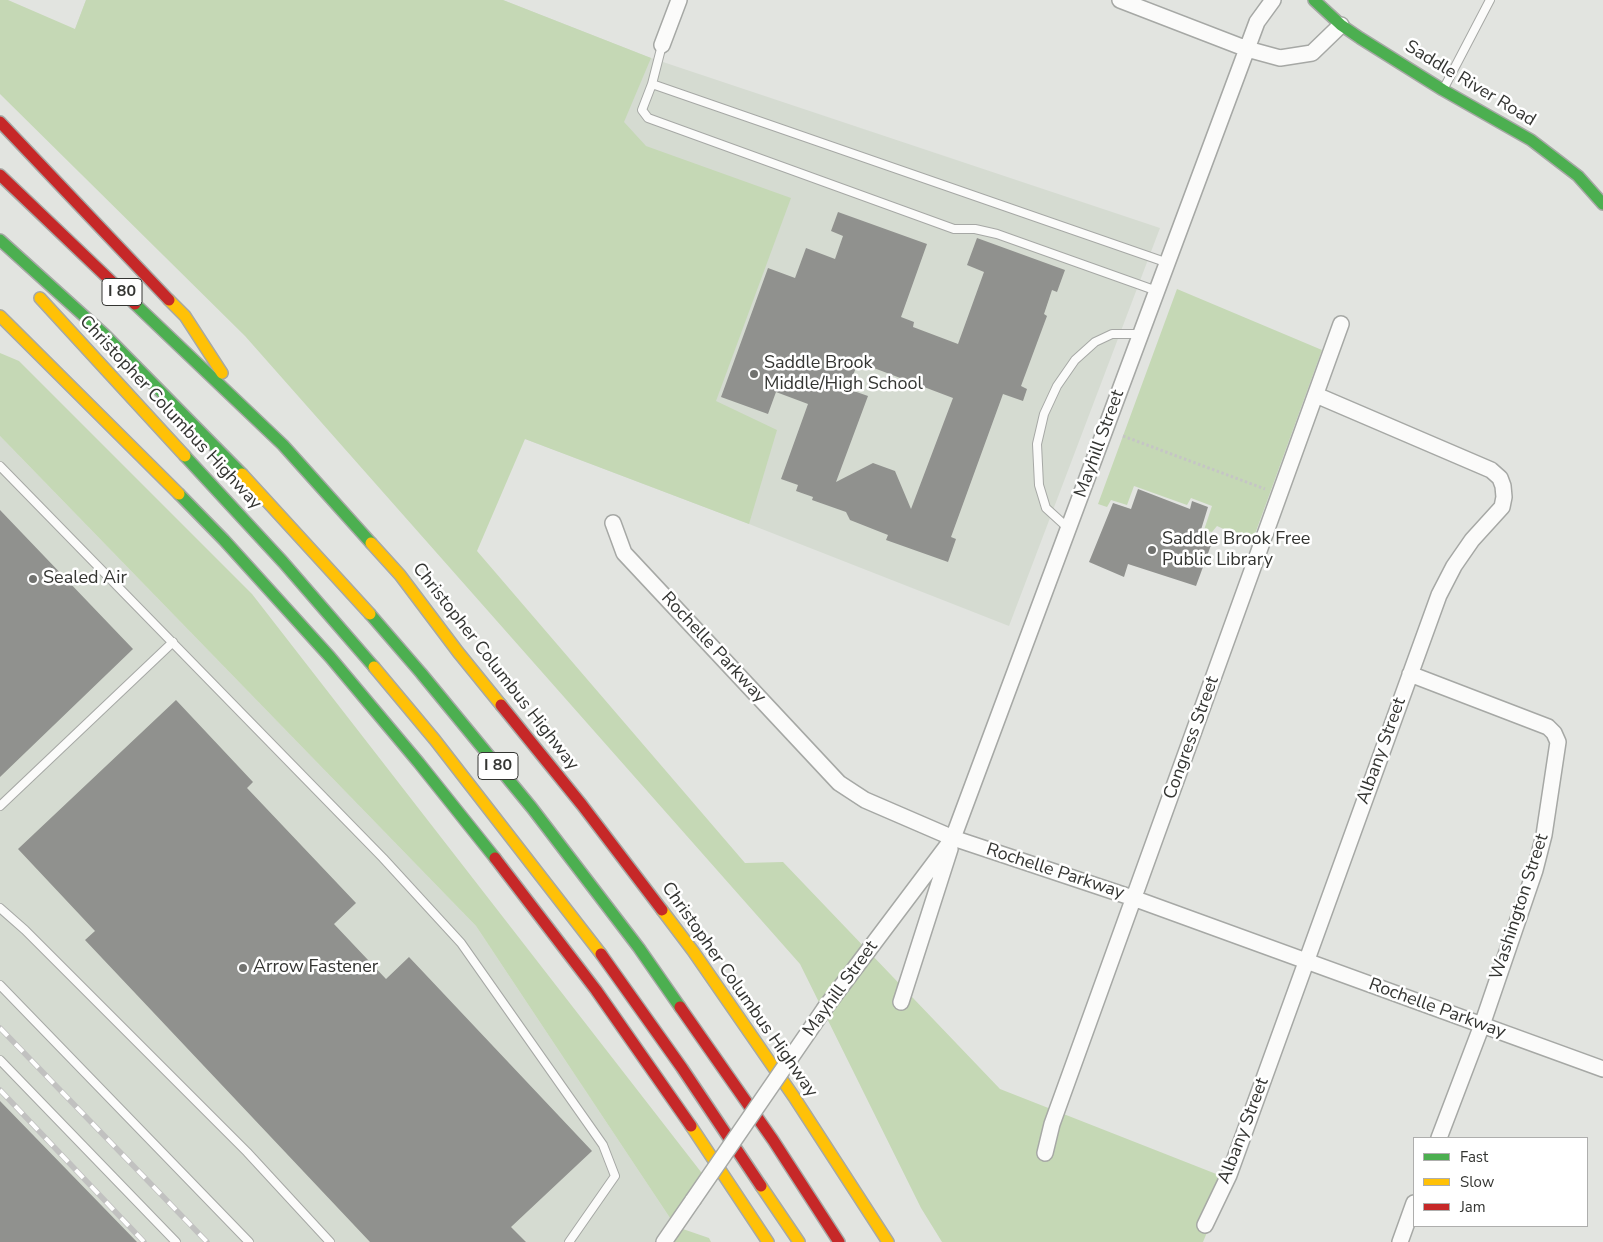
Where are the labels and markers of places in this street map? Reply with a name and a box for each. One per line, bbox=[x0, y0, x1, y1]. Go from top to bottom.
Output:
place label: Saddle Brook Middle/High School bbox=[764, 353, 923, 396]
marker: Saddle Brook Middle/High School bbox=[748, 368, 760, 380]
place label: Saddle Brook Free Public Library bbox=[1162, 529, 1310, 572]
marker: Saddle Brook Free Public Library bbox=[1146, 544, 1158, 556]
place label: Sealed Air bbox=[43, 568, 127, 590]
marker: Sealed Air bbox=[27, 573, 39, 585]
place label: Arrow Fastener bbox=[253, 957, 378, 979]
marker: Arrow Fastener bbox=[237, 962, 249, 974]

